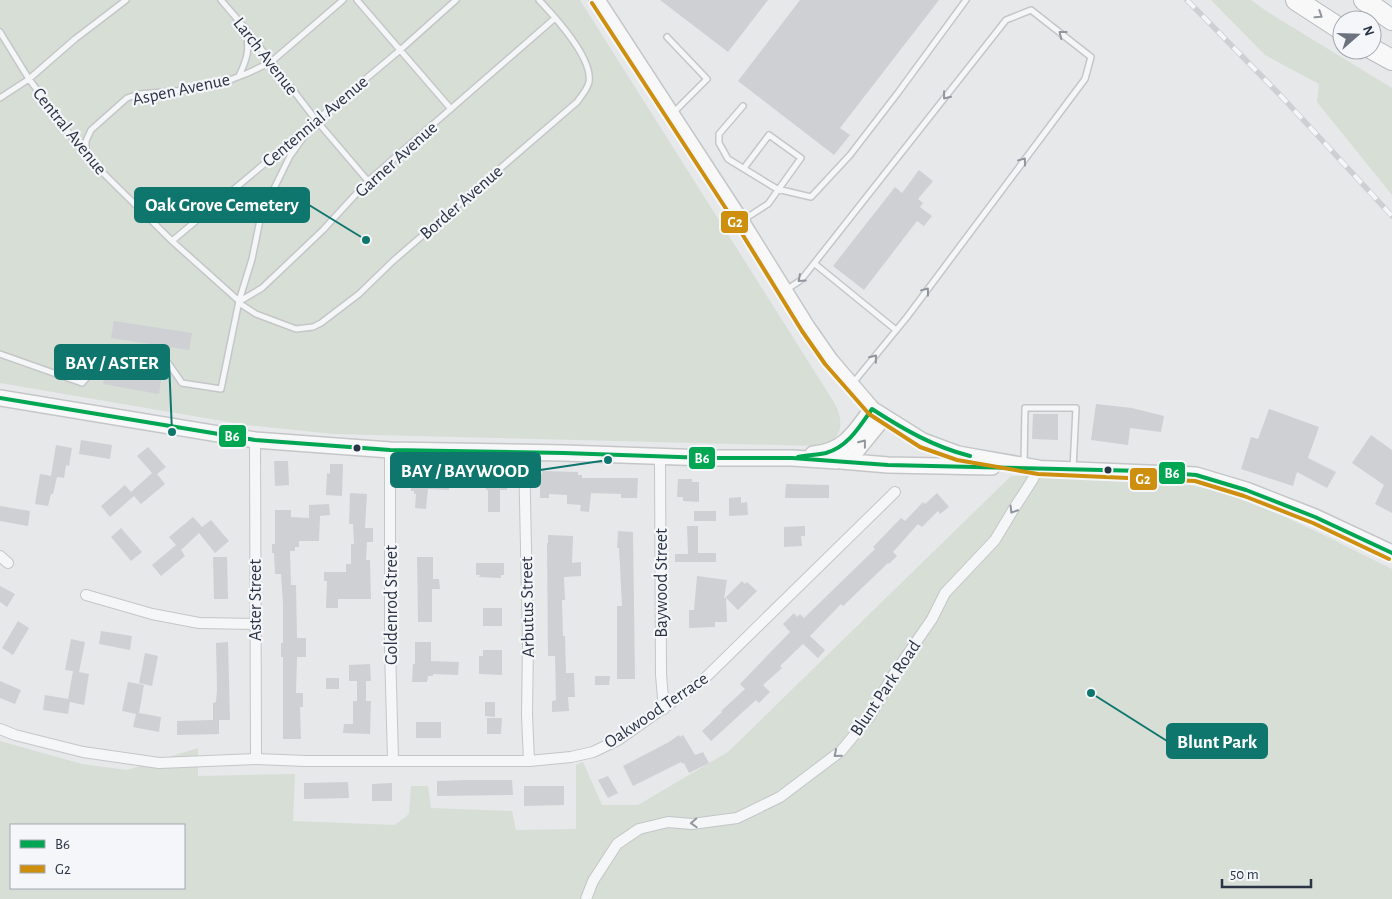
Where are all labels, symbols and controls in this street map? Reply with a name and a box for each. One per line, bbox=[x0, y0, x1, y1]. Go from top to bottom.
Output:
one-way arrow bbox=[1313, 9, 1322, 19]
north arrow bbox=[1332, 10, 1382, 60]
street label: Larch Avenue bbox=[229, 14, 301, 99]
text: N bbox=[1360, 24, 1377, 38]
one-way arrow bbox=[1059, 32, 1068, 40]
street label: Aspen Avenue bbox=[131, 71, 232, 109]
street label: Centennial Avenue bbox=[260, 73, 372, 171]
street label: Central Avenue bbox=[29, 85, 110, 179]
one-way arrow bbox=[944, 90, 952, 99]
street label: Garner Avenue bbox=[352, 118, 441, 201]
one-way arrow bbox=[1018, 158, 1026, 167]
street label: Border Avenue bbox=[417, 162, 506, 243]
callout: Oak Grove Cemetery bbox=[135, 188, 309, 222]
text: Oak Grove Cemetery bbox=[145, 196, 299, 215]
line badge: G2 bbox=[720, 210, 749, 234]
text: G2 bbox=[728, 216, 743, 230]
one-way arrow bbox=[797, 273, 806, 282]
one-way arrow bbox=[920, 287, 929, 297]
callout: BAY / ASTER bbox=[55, 345, 169, 379]
text: BAY / ASTER bbox=[65, 354, 159, 373]
one-way arrow bbox=[868, 354, 877, 363]
line badge: B6 bbox=[218, 424, 247, 448]
text: B6 bbox=[225, 430, 240, 444]
one-way arrow bbox=[857, 439, 866, 449]
unlabelled marker bbox=[352, 443, 362, 453]
line badge: B6 bbox=[688, 446, 716, 470]
text: B6 bbox=[695, 452, 710, 466]
callout: BAY / BAYWOOD bbox=[391, 453, 540, 487]
line badge: B6 bbox=[1158, 461, 1186, 485]
text: BAY / BAYWOOD bbox=[401, 462, 529, 481]
unlabelled marker bbox=[1103, 465, 1113, 475]
line badge: G2 bbox=[1129, 467, 1158, 491]
text: B6 bbox=[1165, 467, 1180, 481]
text: G2 bbox=[1136, 473, 1151, 487]
one-way arrow bbox=[1009, 505, 1019, 514]
street label: Baywood Street bbox=[653, 528, 671, 638]
street label: Goldenrod Street bbox=[383, 545, 401, 665]
street label: Arbutus Street bbox=[518, 556, 538, 658]
street label: Aster Street bbox=[247, 559, 265, 641]
street label: Blunt Park Road bbox=[847, 638, 924, 740]
street label: Oakwood Terrace bbox=[601, 670, 712, 752]
callout: Blunt Park bbox=[1167, 724, 1267, 758]
text: Blunt Park bbox=[1177, 733, 1258, 752]
one-way arrow bbox=[833, 748, 842, 757]
one-way arrow bbox=[690, 817, 698, 828]
legend bbox=[10, 824, 185, 889]
text: B6 bbox=[55, 837, 70, 852]
scale bar bbox=[1222, 856, 1311, 888]
text: G2 bbox=[55, 862, 71, 877]
text: 50 m bbox=[1230, 867, 1259, 882]

